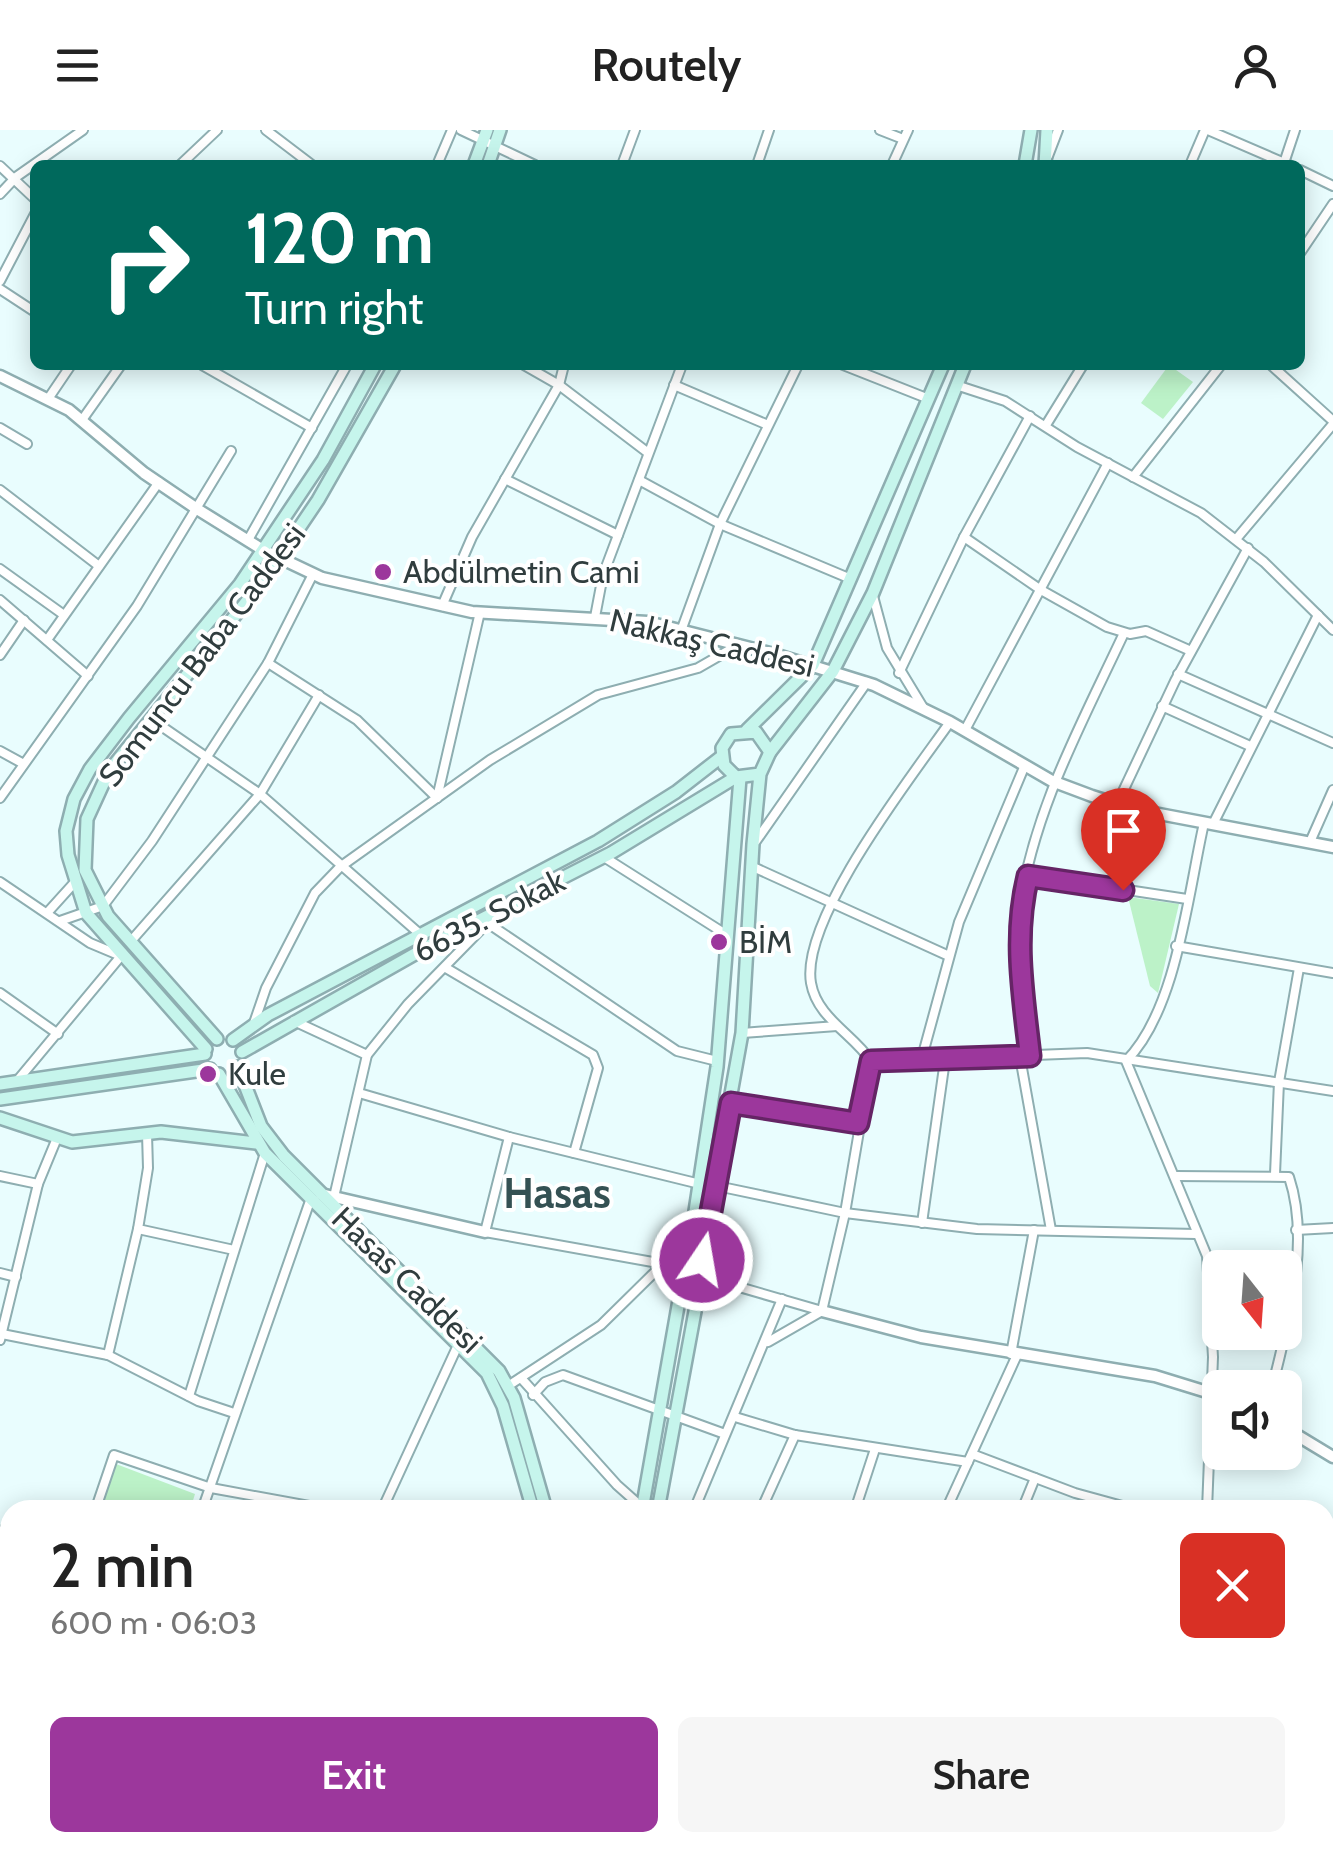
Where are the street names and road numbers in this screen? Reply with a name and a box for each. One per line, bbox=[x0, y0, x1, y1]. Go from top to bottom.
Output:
street label: Somuncu Baba Caddesi bbox=[90, 515, 313, 794]
street label: Nakkaş Caddesi bbox=[606, 600, 818, 685]
street label: 6635. Sokak bbox=[406, 860, 572, 970]
street label: Hasas Caddesi bbox=[324, 1198, 491, 1361]

